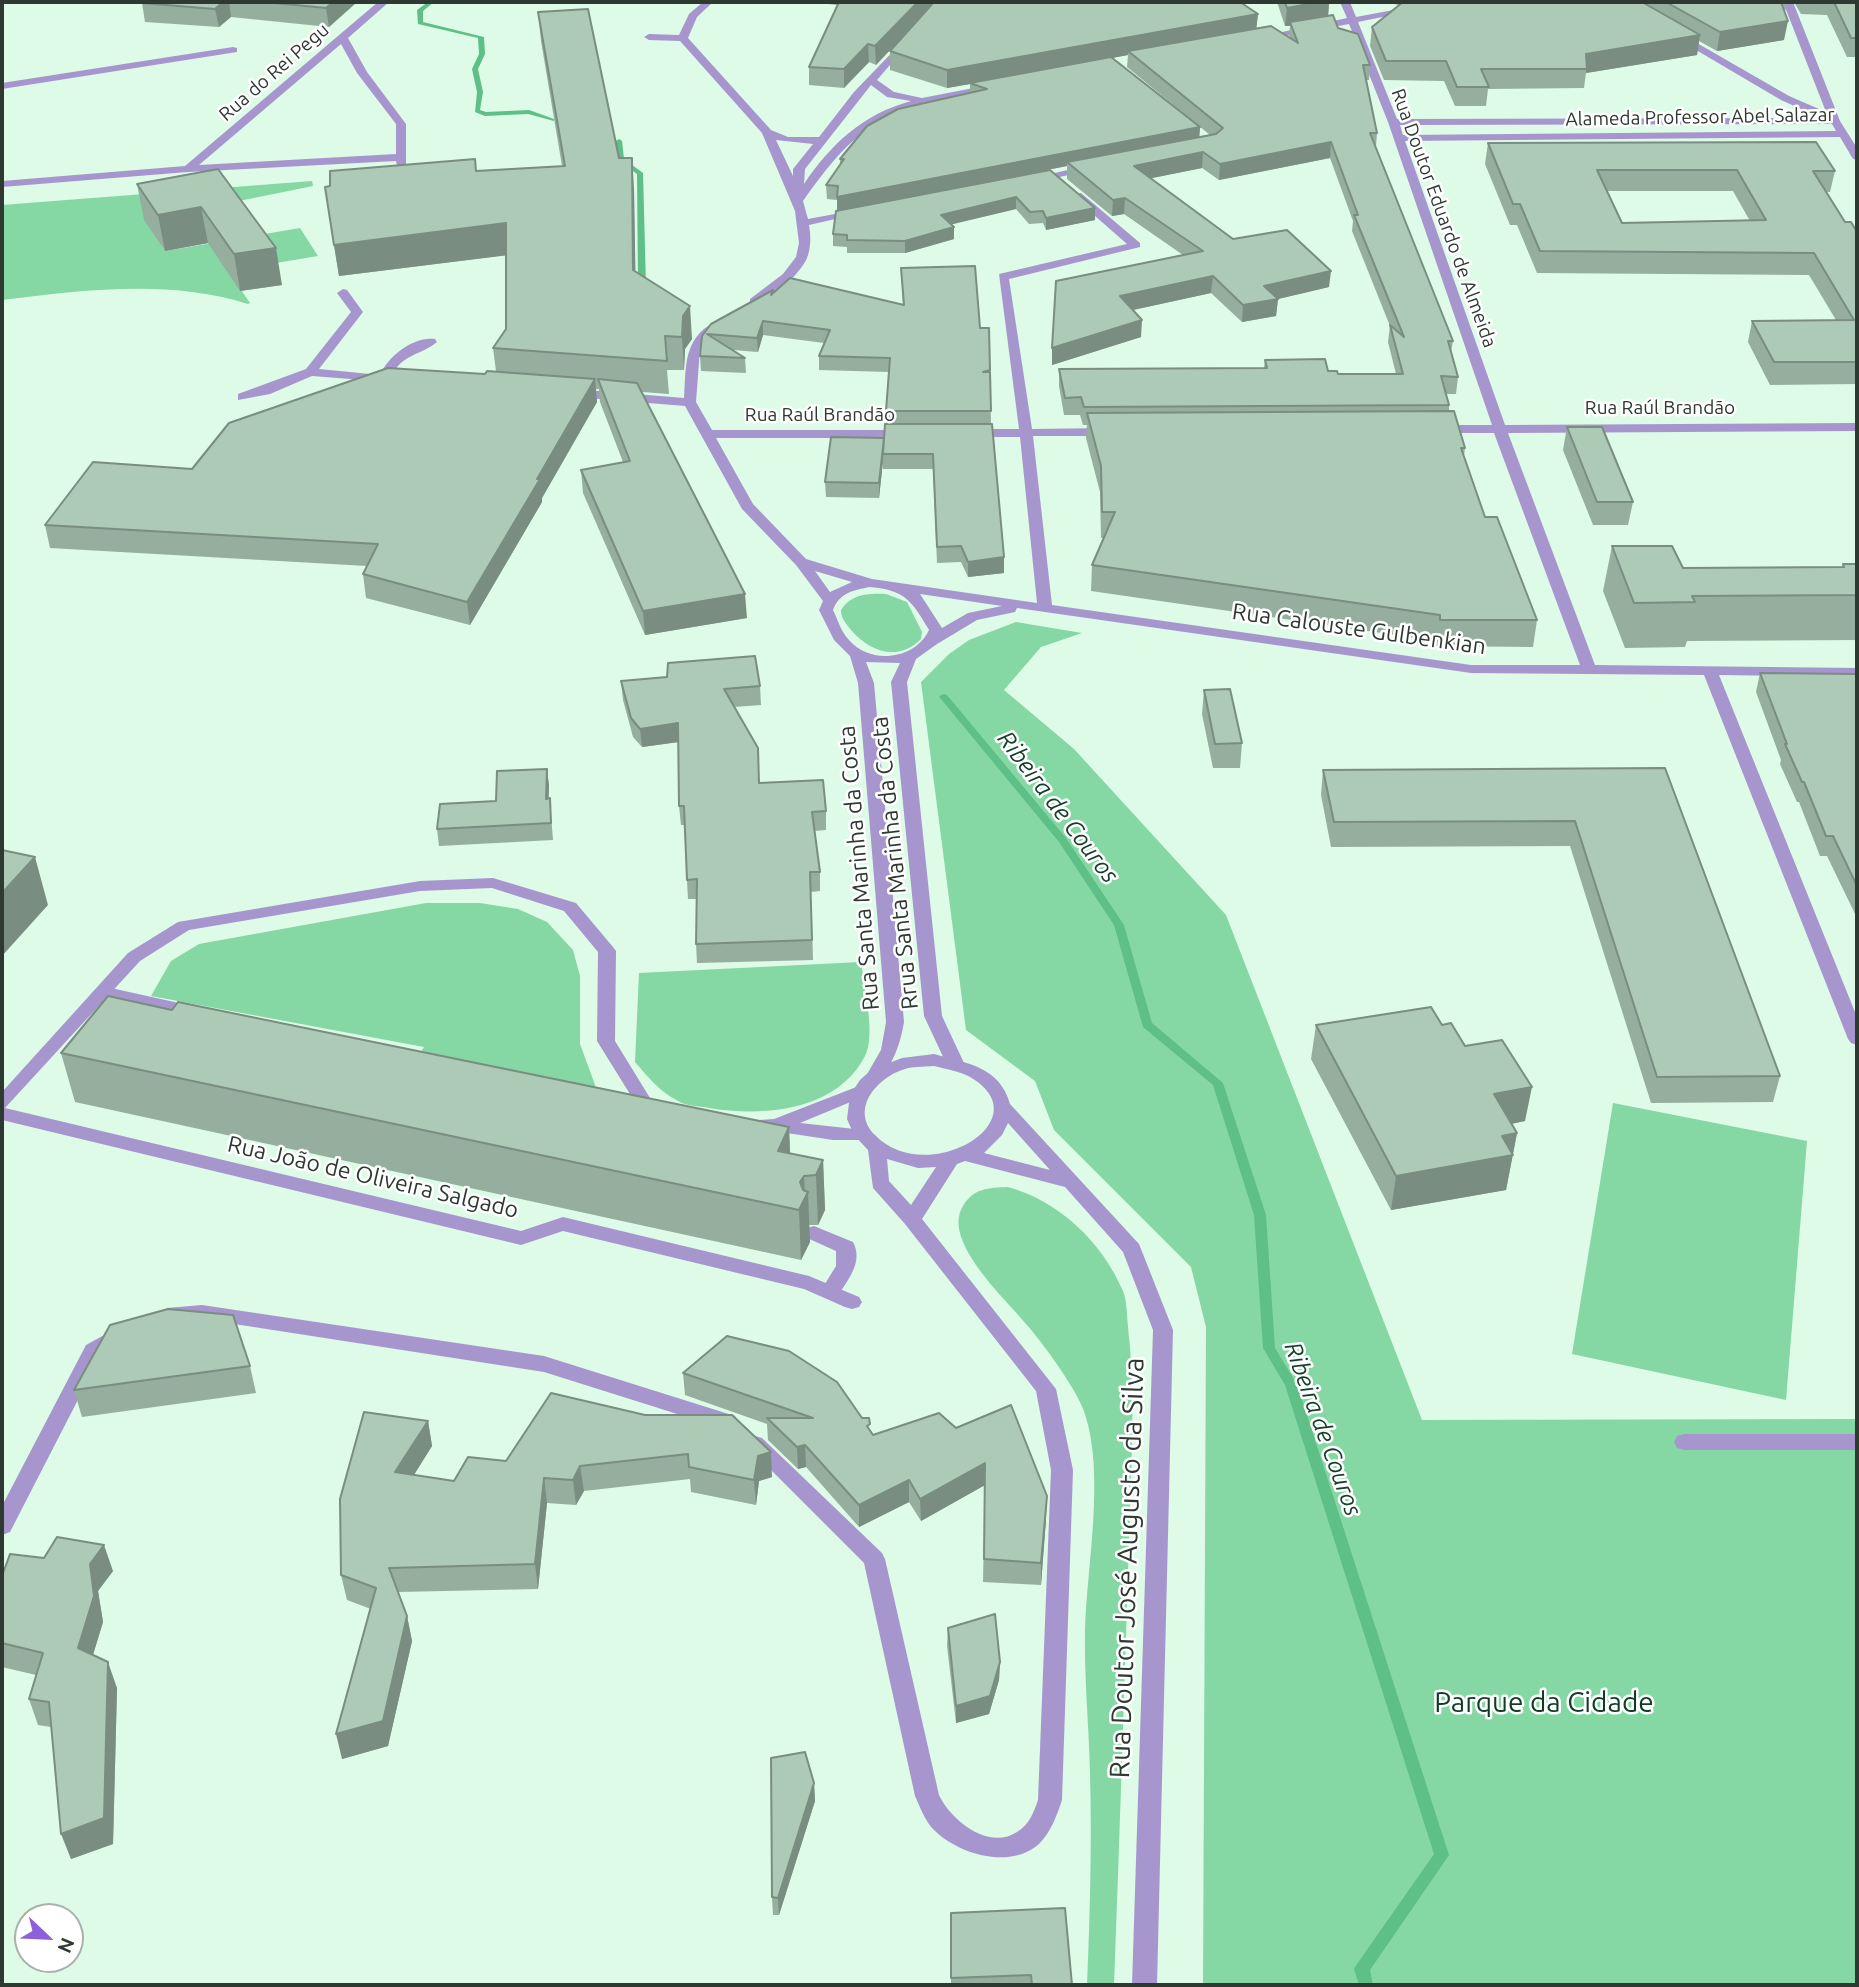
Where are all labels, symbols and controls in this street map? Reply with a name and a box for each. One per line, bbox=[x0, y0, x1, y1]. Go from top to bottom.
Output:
street label: Rua do Rei Pegu bbox=[214, 18, 334, 126]
street label: Rua Doutor Eduardo de Almeida bbox=[1386, 85, 1502, 351]
street label: Alameda Professor Abel Salazar bbox=[1565, 103, 1835, 131]
street label: Rua Raúl Brandão bbox=[1585, 397, 1735, 419]
street label: Rua Raúl Brandão bbox=[745, 404, 895, 426]
street label: Rua Calouste Gulbenkian bbox=[1230, 598, 1488, 660]
street label: Rrua Santa Marinha da Costa bbox=[866, 715, 924, 1011]
street label: Rua Santa Marinha da Costa bbox=[833, 724, 885, 1012]
water label: Ribeira de Couros bbox=[991, 725, 1125, 889]
street label: Rua João de Oliveira Salgado bbox=[225, 1130, 521, 1224]
water label: Ribeira de Couros bbox=[1278, 1338, 1368, 1520]
street label: Rua Doutor José Augusto da Silva bbox=[1103, 1357, 1151, 1779]
park label: Parque da Cidade bbox=[1434, 1686, 1654, 1720]
north arrow bbox=[14, 1903, 84, 1973]
text: N bbox=[54, 1935, 79, 1956]

